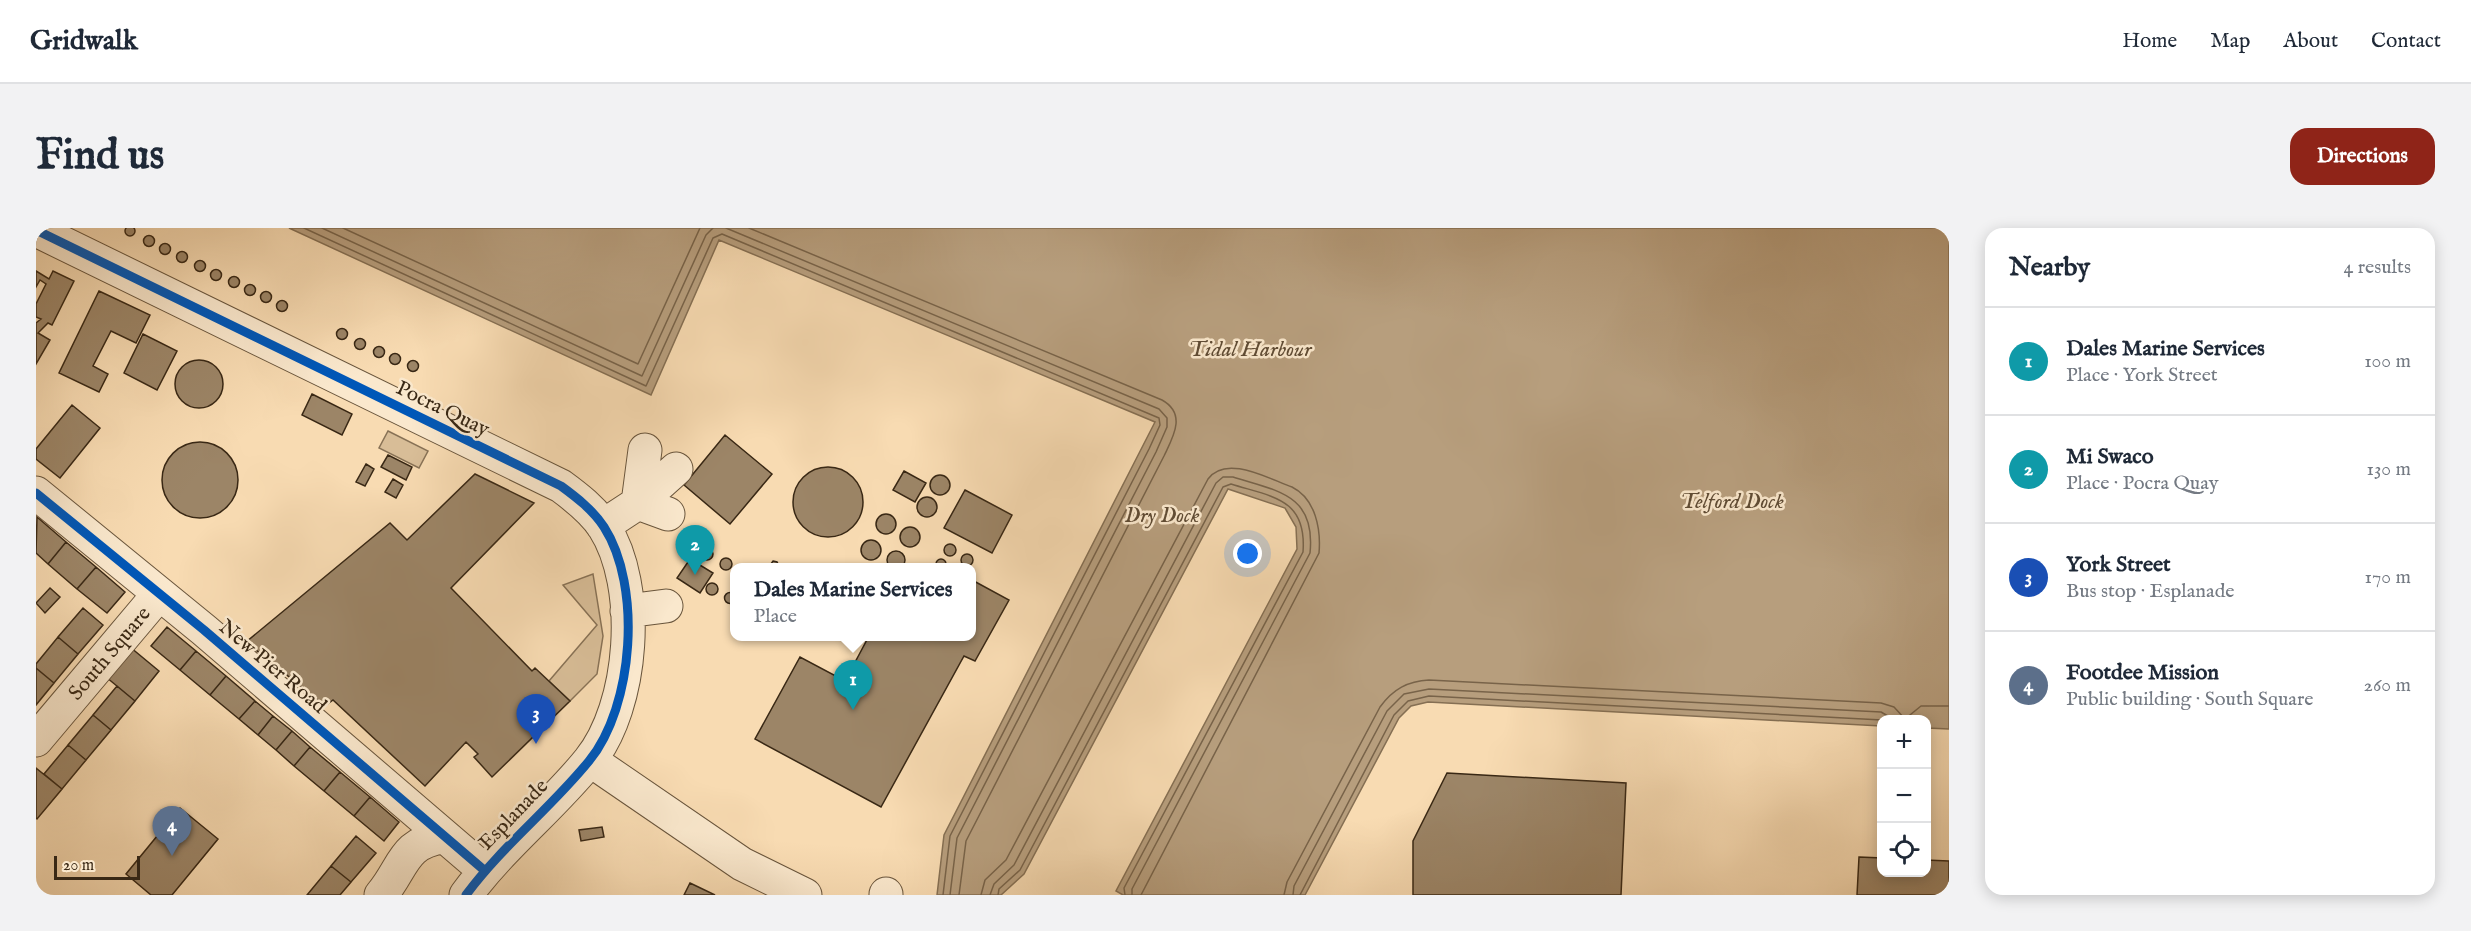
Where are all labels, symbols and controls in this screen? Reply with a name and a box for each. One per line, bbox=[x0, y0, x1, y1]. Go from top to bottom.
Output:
text: Gridwalk bbox=[30, 24, 138, 59]
text: Home bbox=[2122, 28, 2177, 55]
text: Map bbox=[2210, 28, 2250, 55]
text: About bbox=[2283, 28, 2338, 55]
text: Contact bbox=[2371, 28, 2441, 55]
button: Directions bbox=[2290, 128, 2435, 185]
text: Find us bbox=[36, 130, 164, 183]
text: Nearby bbox=[2009, 251, 2090, 284]
text: 4 results bbox=[2344, 255, 2411, 280]
text: Dales Marine Services bbox=[2066, 335, 2265, 363]
water label: Tidal Harbour bbox=[1188, 336, 1313, 364]
text: 1 bbox=[2025, 349, 2032, 374]
text: 100 m bbox=[2364, 349, 2411, 374]
text: Place · York Street bbox=[2066, 363, 2218, 388]
street label: Pocra Quay bbox=[391, 375, 494, 444]
text: Mi Swaco bbox=[2066, 443, 2154, 471]
text: 2 bbox=[2024, 457, 2033, 482]
text: 130 m bbox=[2366, 457, 2411, 482]
text: Place · Pocra Quay bbox=[2066, 471, 2219, 496]
water label: Telford Dock bbox=[1680, 488, 1784, 516]
water label: Dry Dock bbox=[1125, 502, 1200, 530]
pin: 2 bbox=[676, 526, 714, 575]
your location bbox=[1233, 539, 1262, 568]
text: York Street bbox=[2066, 551, 2171, 579]
popup bbox=[730, 563, 976, 641]
text: 3 bbox=[2025, 565, 2032, 590]
text: 170 m bbox=[2365, 565, 2411, 590]
text: Dales Marine Services bbox=[754, 576, 952, 604]
text: Bus stop · Esplanade bbox=[2066, 579, 2235, 604]
street label: South Square bbox=[63, 601, 157, 706]
text: Place bbox=[754, 604, 797, 629]
street label: New Pier Road bbox=[213, 614, 332, 721]
text: Footdee Mission bbox=[2066, 659, 2219, 687]
pin: 1 bbox=[834, 660, 872, 710]
text: 4 bbox=[2024, 673, 2033, 698]
text: 260 m bbox=[2364, 673, 2411, 698]
text: Public building · South Square bbox=[2066, 687, 2314, 712]
pin: 3 bbox=[516, 694, 556, 744]
map controls bbox=[1877, 715, 1931, 877]
button: + bbox=[1877, 715, 1931, 769]
button: − bbox=[1877, 769, 1931, 823]
street label: Esplanade bbox=[473, 773, 555, 856]
pin: 4 bbox=[152, 806, 192, 856]
button: locate bbox=[1877, 823, 1931, 877]
scale bar bbox=[54, 853, 140, 880]
text: 20 m bbox=[63, 856, 94, 876]

